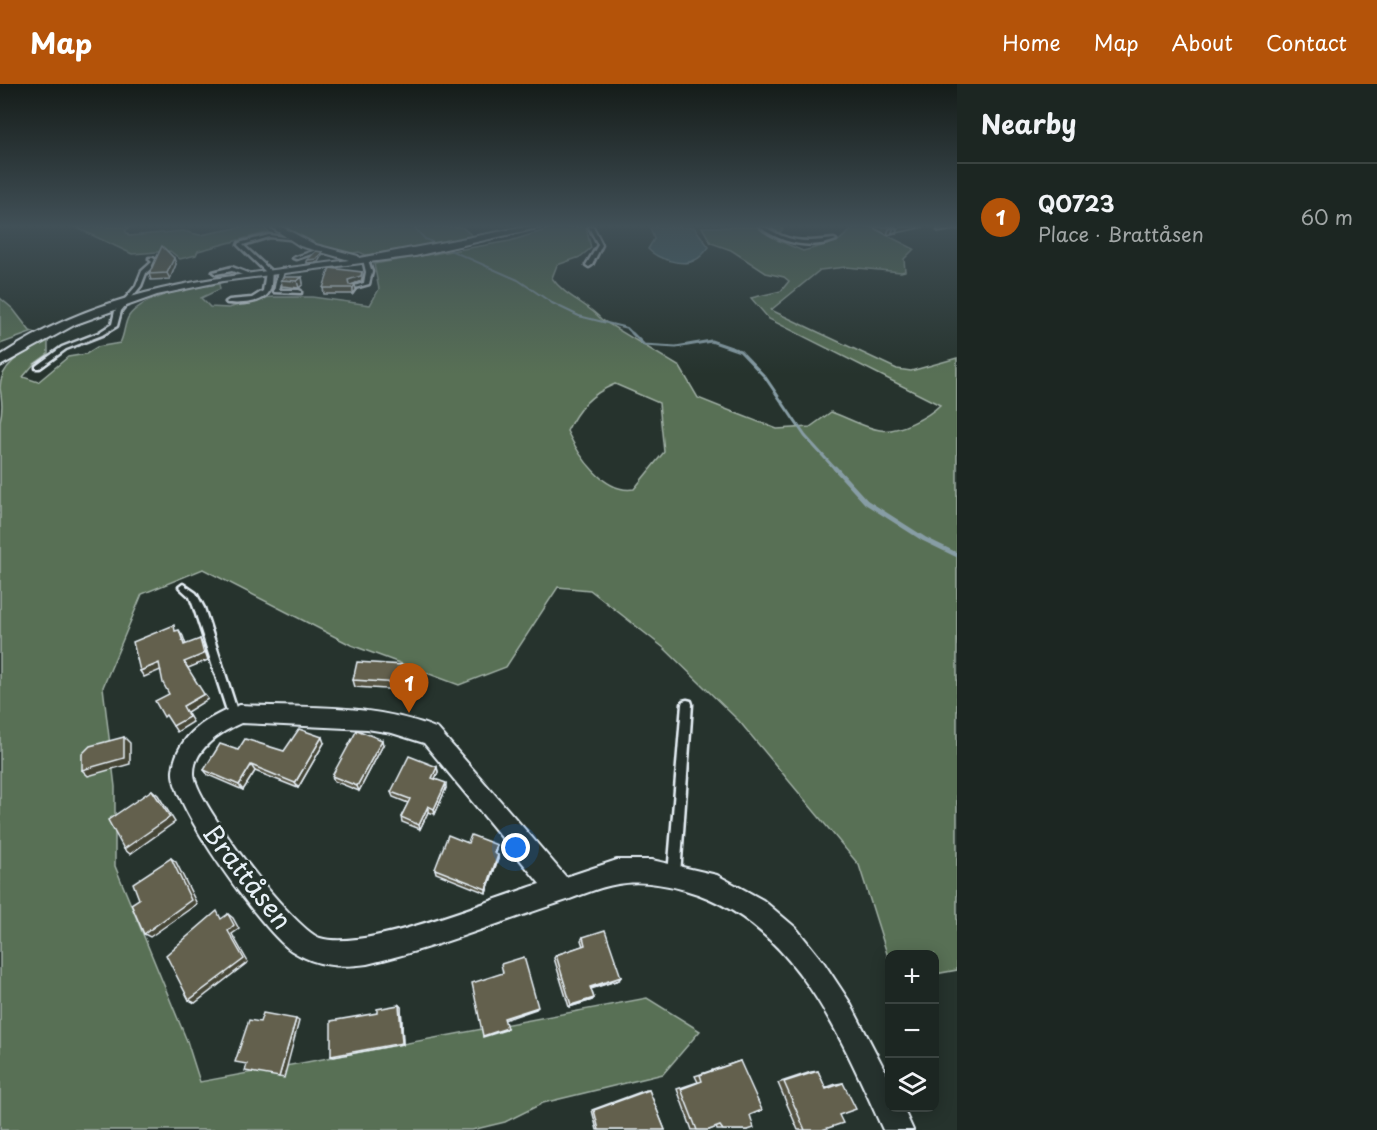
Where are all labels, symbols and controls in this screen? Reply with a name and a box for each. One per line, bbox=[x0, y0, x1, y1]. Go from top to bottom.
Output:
text: Map bbox=[30, 21, 92, 64]
text: Home bbox=[1002, 26, 1061, 58]
text: Map bbox=[1094, 26, 1139, 58]
text: About bbox=[1172, 26, 1233, 58]
text: Contact bbox=[1266, 26, 1347, 58]
text: Nearby bbox=[981, 104, 1076, 143]
text: QO723 bbox=[1038, 186, 1115, 219]
text: 1 bbox=[996, 202, 1005, 232]
text: 60 m bbox=[1301, 202, 1353, 232]
text: Place · Brattåsen bbox=[1038, 219, 1204, 249]
pin: 1 bbox=[390, 664, 428, 713]
street label: Brattåsen bbox=[194, 815, 302, 937]
your location bbox=[501, 833, 530, 862]
map controls bbox=[885, 950, 939, 1112]
button: + bbox=[885, 950, 939, 1004]
button: − bbox=[885, 1004, 939, 1058]
button: layers bbox=[885, 1058, 939, 1112]

